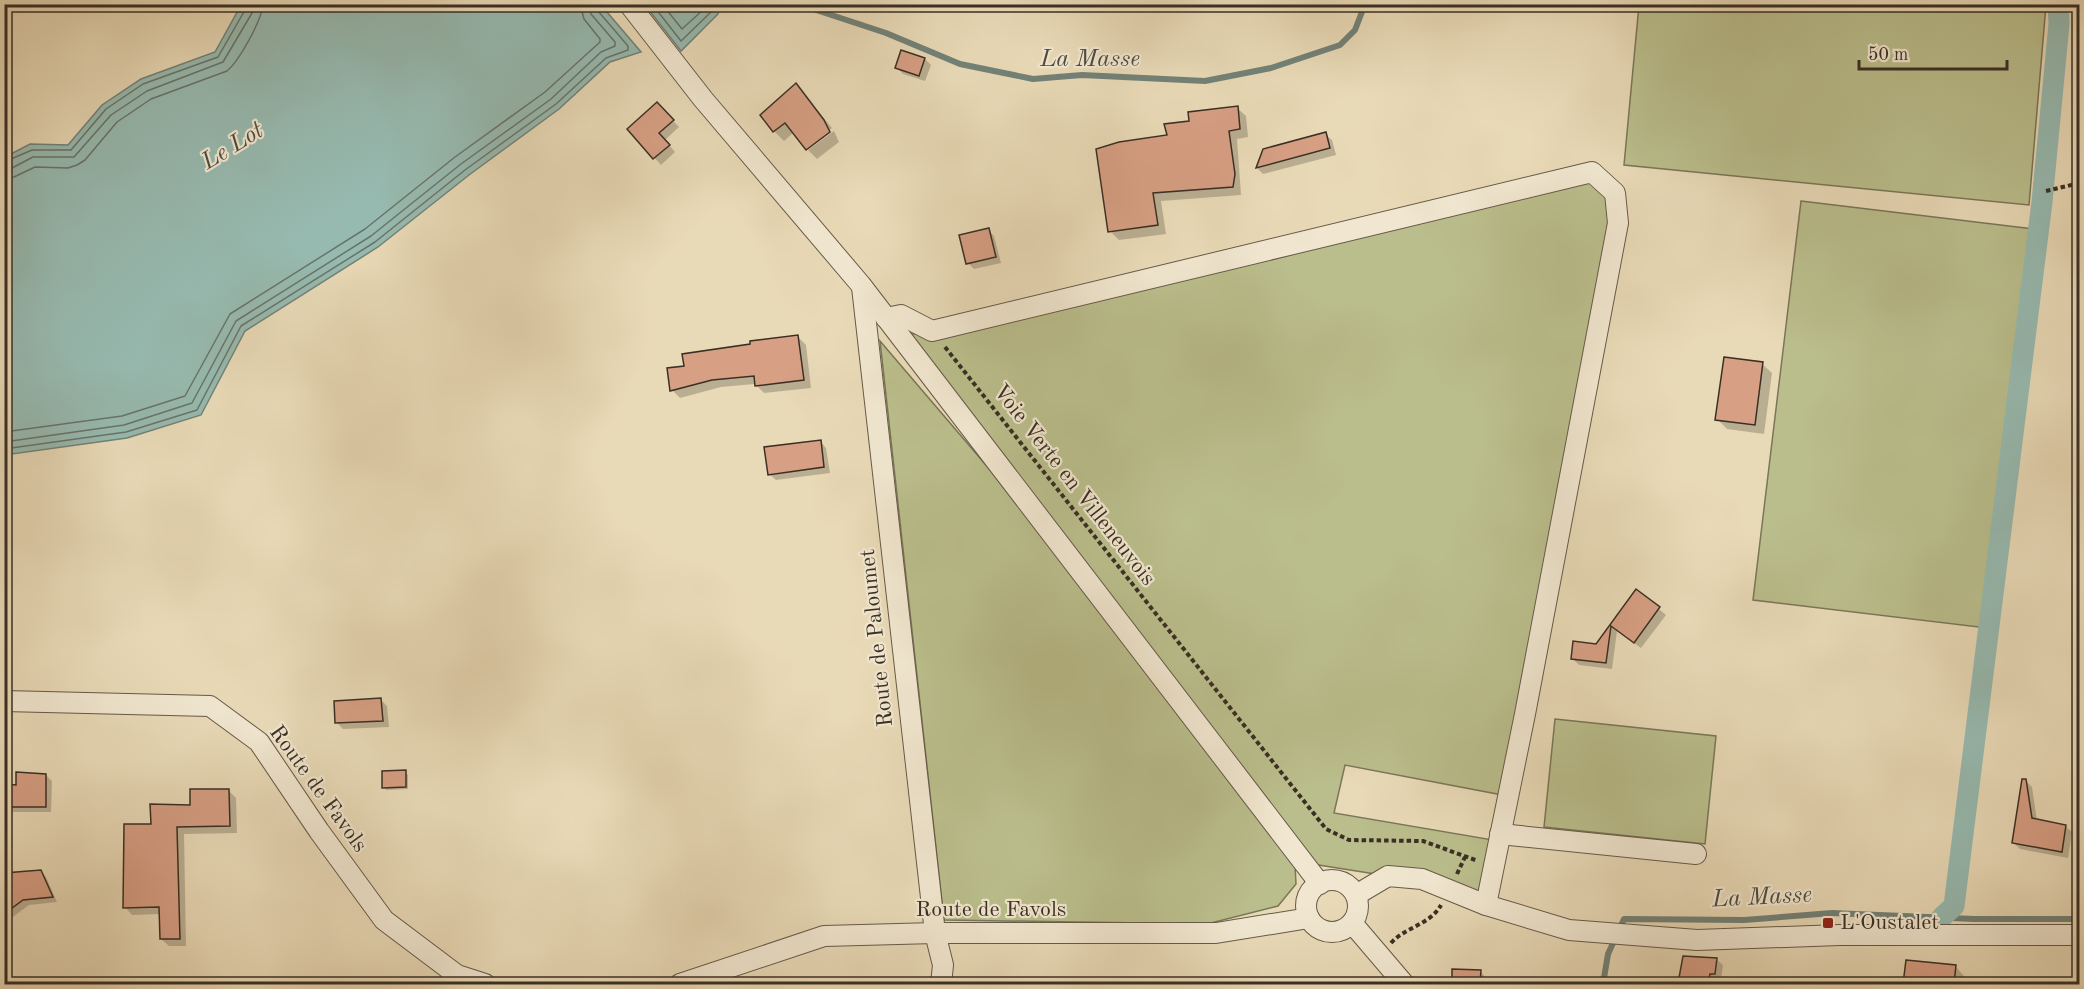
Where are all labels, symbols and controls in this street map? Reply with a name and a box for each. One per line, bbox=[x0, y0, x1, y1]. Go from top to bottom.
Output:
scale bar bbox=[1859, 33, 2008, 71]
text: 50 m bbox=[1868, 46, 1908, 64]
water label: La Masse bbox=[1039, 48, 1140, 72]
water label: Le Lot bbox=[197, 119, 268, 176]
street label: Voie Verte en Villeneuvois bbox=[989, 380, 1159, 590]
street label: Route de Paloumet bbox=[857, 548, 897, 728]
street label: Route de Favols bbox=[265, 722, 371, 856]
water label: La Masse bbox=[1710, 883, 1813, 913]
street label: Route de Favols bbox=[916, 899, 1066, 921]
place label: L'Oustalet bbox=[1840, 912, 1939, 934]
marker: L'Oustalet bbox=[1821, 916, 1835, 930]

